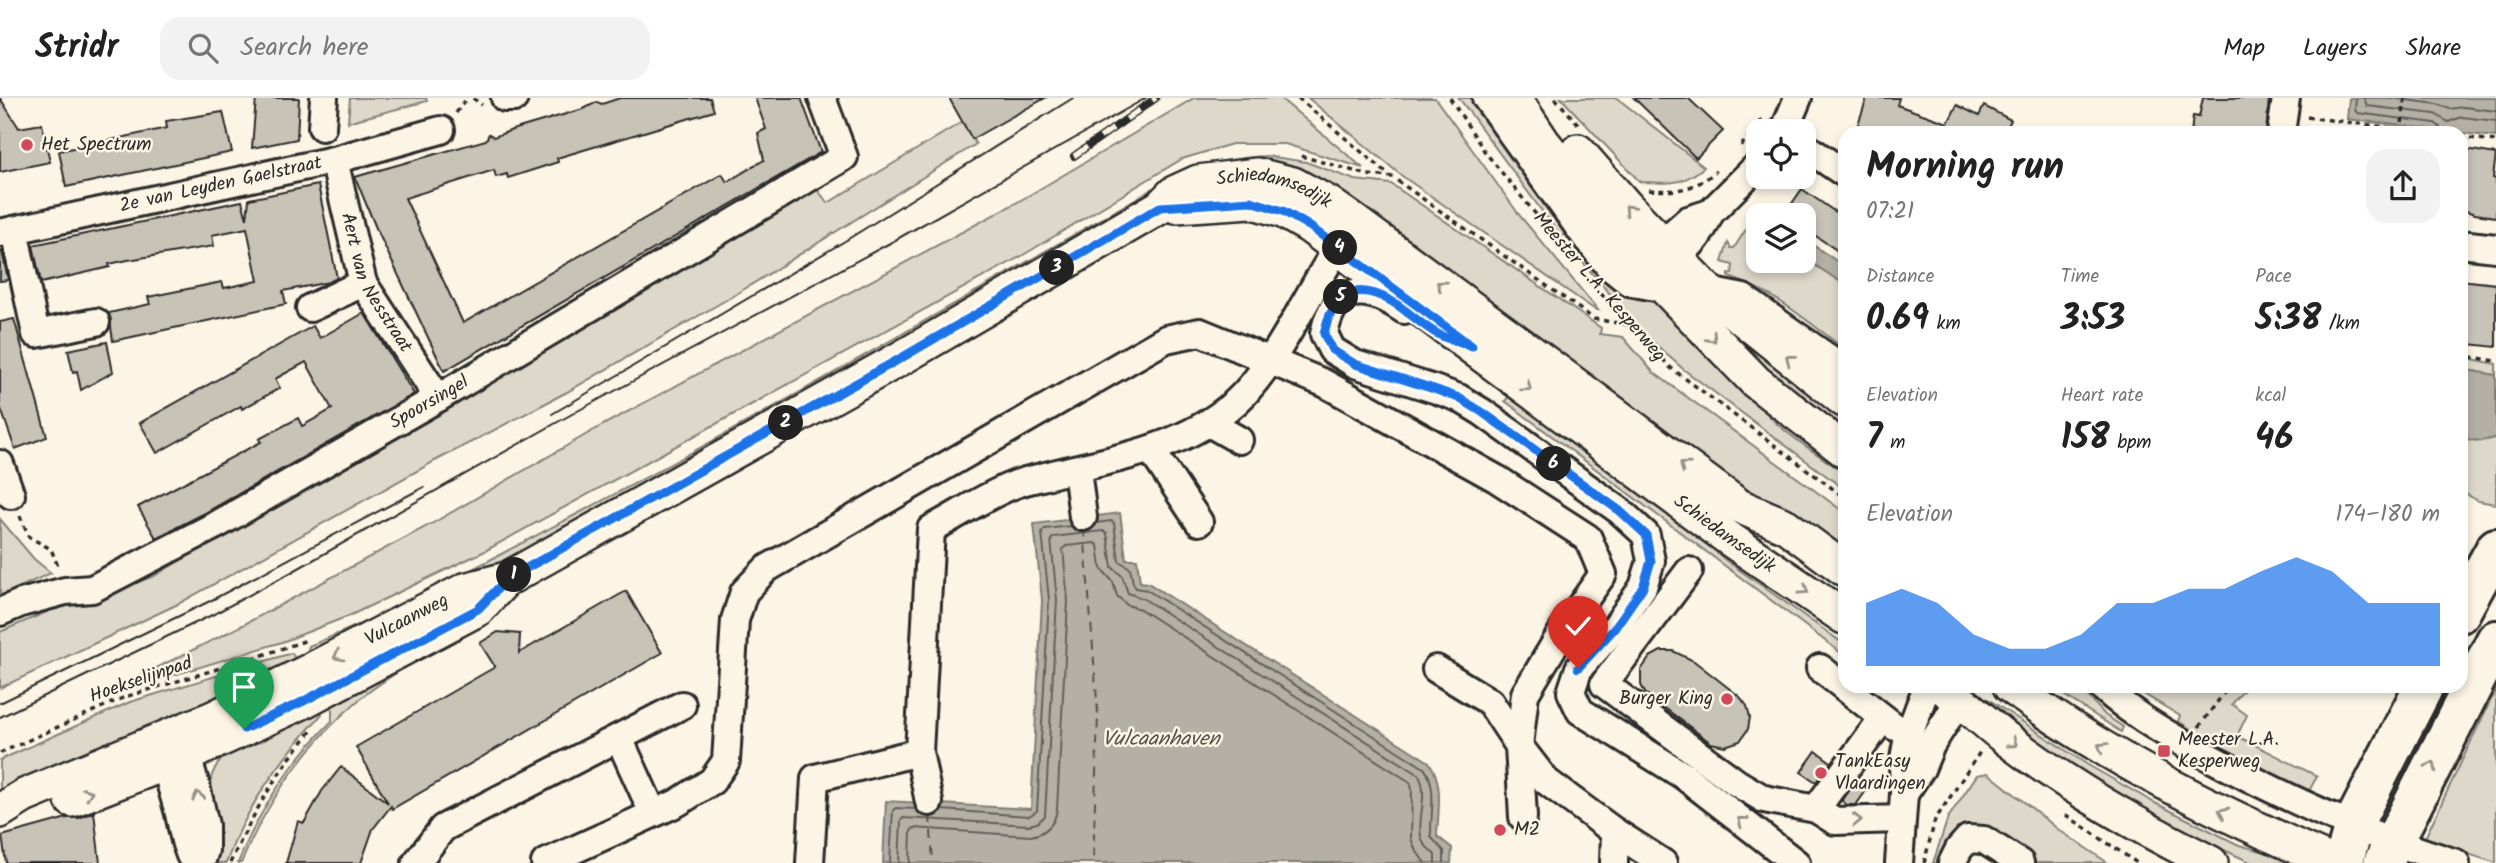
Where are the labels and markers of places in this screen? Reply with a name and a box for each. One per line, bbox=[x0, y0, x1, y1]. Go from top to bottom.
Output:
place label: Het Spectrum bbox=[41, 130, 151, 160]
marker: Het Spectrum bbox=[19, 137, 35, 153]
pin: 4 bbox=[1322, 230, 1358, 266]
pin: 3 bbox=[1040, 250, 1074, 286]
pin: 5 bbox=[1324, 280, 1358, 314]
pin: 2 bbox=[768, 406, 804, 440]
pin: 6 bbox=[1536, 446, 1572, 482]
pin: 1 bbox=[496, 558, 532, 592]
pin bbox=[1548, 596, 1608, 668]
pin bbox=[214, 657, 274, 729]
place label: Burger King bbox=[1619, 684, 1713, 714]
marker: Burger King bbox=[1719, 691, 1735, 707]
place label: Meester L.A. Kesperweg bbox=[2178, 725, 2279, 777]
marker: Meester L.A. Kesperweg bbox=[2156, 743, 2172, 759]
place label: TankEasy Vlaardingen bbox=[1835, 747, 1926, 799]
marker: TankEasy Vlaardingen bbox=[1813, 765, 1829, 781]
place label: M2 bbox=[1514, 815, 1540, 845]
marker: M2 bbox=[1492, 822, 1508, 838]

